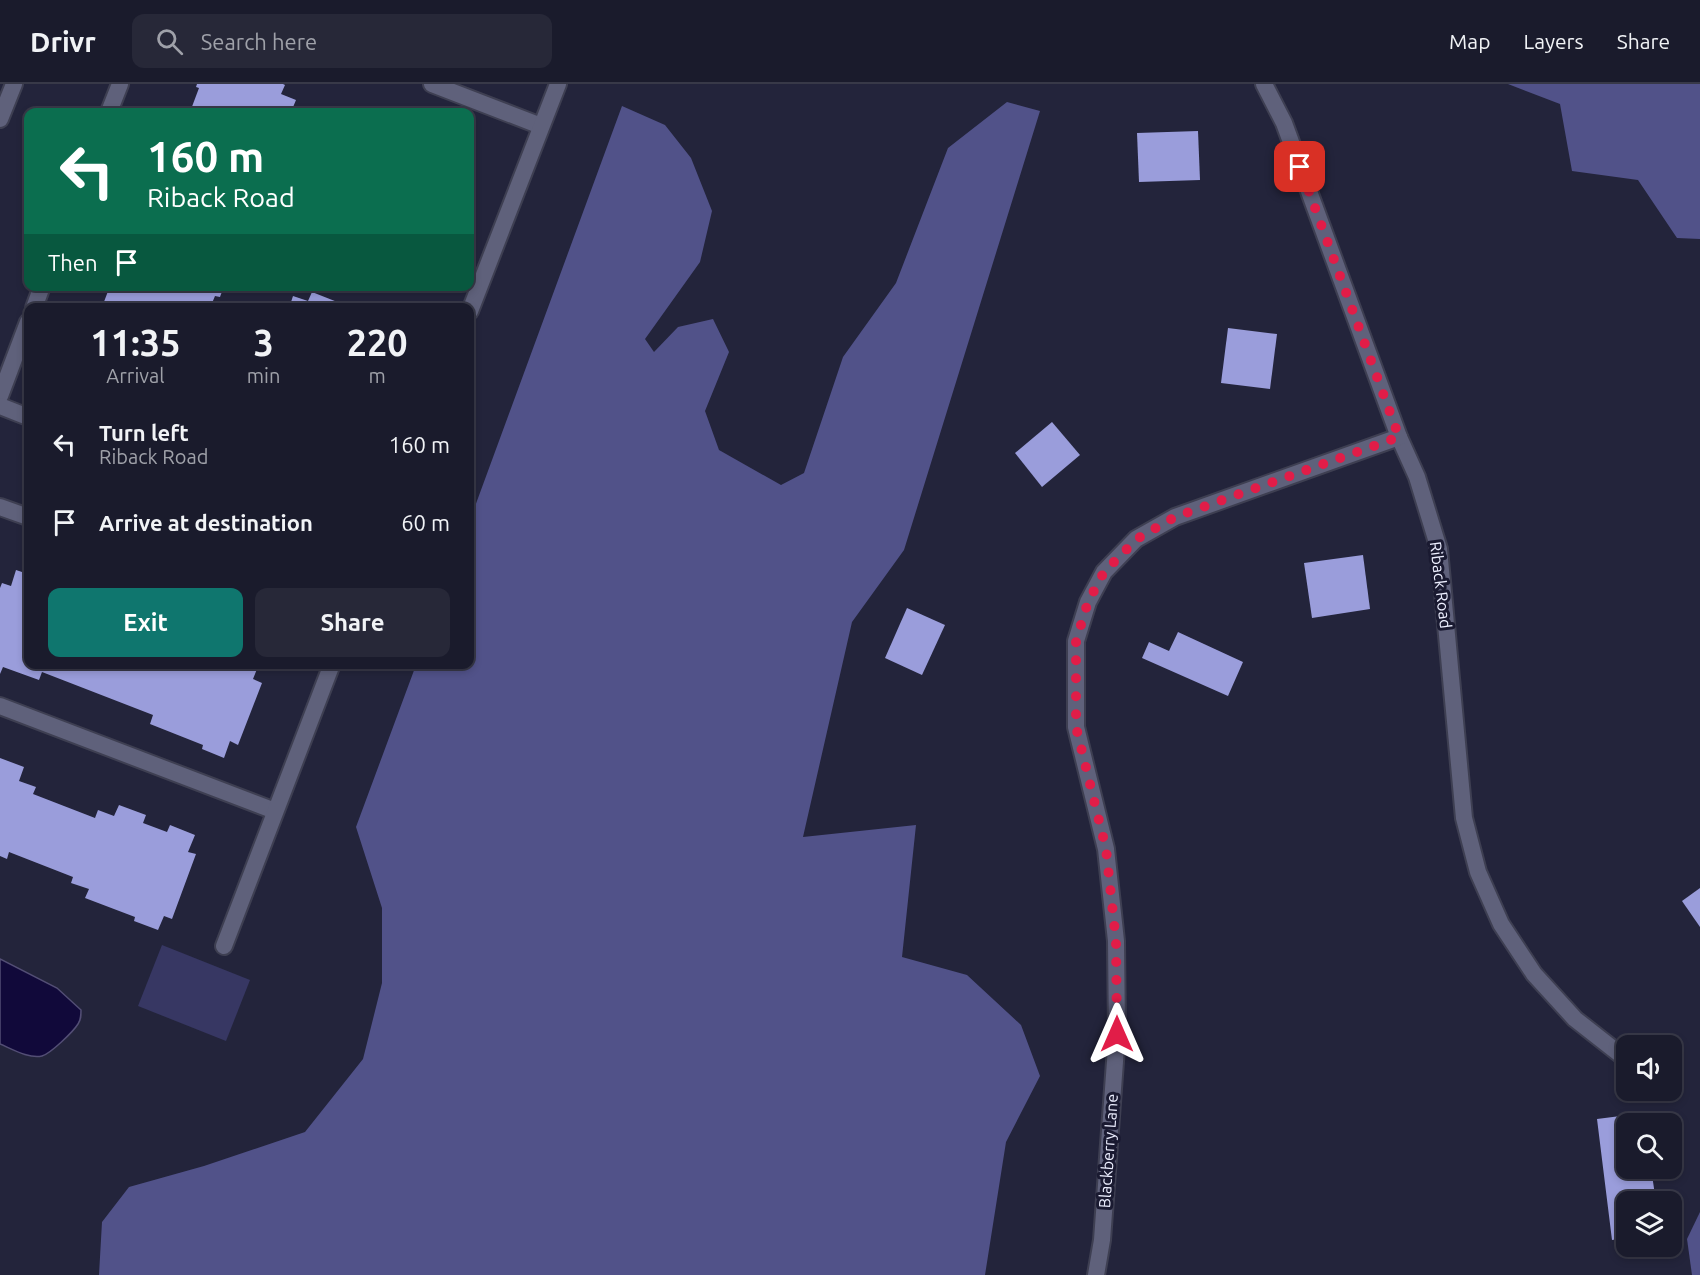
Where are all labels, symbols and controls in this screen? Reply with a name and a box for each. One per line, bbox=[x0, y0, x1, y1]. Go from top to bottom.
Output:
search box bbox=[132, 14, 552, 68]
icon: search bbox=[153, 25, 186, 58]
text: Drivr bbox=[30, 26, 96, 57]
text: Search here bbox=[201, 29, 317, 54]
text: Map bbox=[1449, 29, 1490, 53]
text: Layers bbox=[1523, 29, 1584, 53]
text: Share bbox=[1617, 29, 1670, 53]
icon: left bbox=[48, 132, 126, 210]
text: 160 m bbox=[147, 133, 264, 180]
pin bbox=[1274, 141, 1325, 192]
icon: arrive bbox=[1283, 150, 1316, 183]
text: Riback Road bbox=[147, 182, 295, 212]
icon: arrive bbox=[110, 246, 143, 279]
text: Then bbox=[48, 250, 98, 275]
text: 11:35 bbox=[90, 322, 180, 363]
text: 3 bbox=[253, 322, 274, 363]
text: 220 bbox=[347, 322, 408, 363]
text: Arrival bbox=[106, 364, 165, 387]
text: min bbox=[247, 364, 280, 387]
text: m bbox=[369, 364, 386, 387]
text: Turn left bbox=[99, 420, 189, 445]
icon: left bbox=[48, 428, 81, 461]
text: 160 m bbox=[389, 432, 450, 457]
text: Riback Road bbox=[99, 445, 208, 468]
icon: arrive bbox=[48, 506, 81, 539]
text: Arrive at destination bbox=[99, 510, 313, 535]
text: 60 m bbox=[401, 510, 450, 535]
street label: Riback Road bbox=[1427, 540, 1455, 630]
button: Exit bbox=[48, 588, 243, 657]
button: Share bbox=[255, 588, 450, 657]
position arrow bbox=[1085, 1002, 1149, 1066]
map controls bbox=[1616, 1035, 1682, 1257]
button: sound bbox=[1616, 1035, 1682, 1101]
street label: Blackberry Lane bbox=[1095, 1093, 1121, 1209]
button: search bbox=[1616, 1113, 1682, 1179]
button: layers bbox=[1616, 1191, 1682, 1257]

